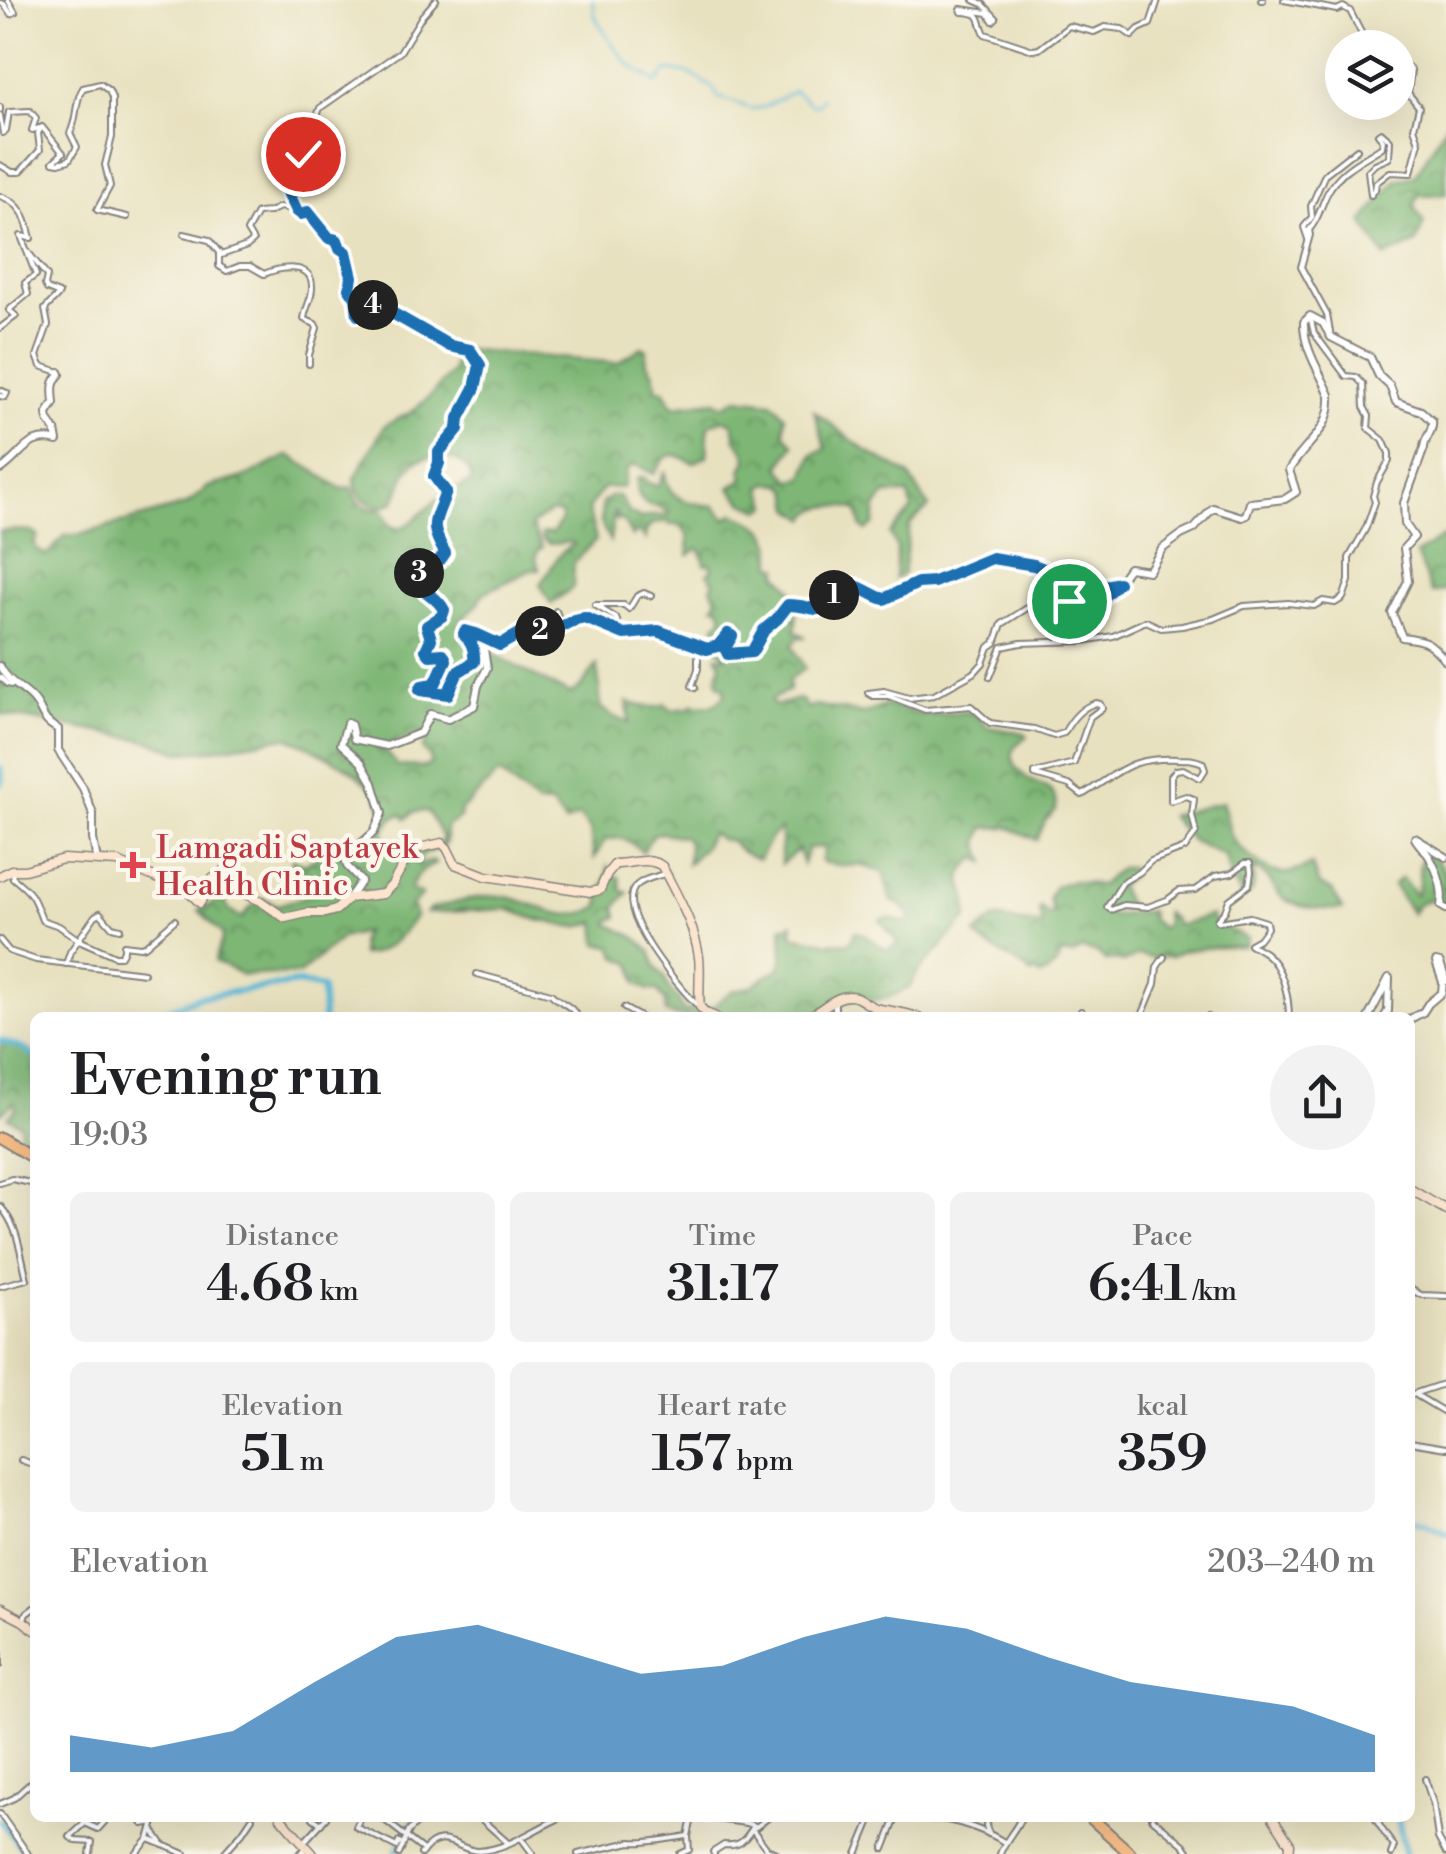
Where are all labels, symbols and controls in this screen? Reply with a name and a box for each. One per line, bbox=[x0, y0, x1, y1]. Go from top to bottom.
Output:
map controls bbox=[1325, 30, 1415, 120]
button: layers bbox=[1325, 30, 1415, 120]
pin bbox=[261, 112, 346, 197]
icon: check bbox=[276, 127, 331, 182]
pin: 4 bbox=[348, 280, 398, 330]
text: 4 bbox=[364, 287, 382, 322]
pin: 3 bbox=[394, 548, 444, 598]
text: 3 bbox=[411, 555, 427, 590]
pin bbox=[1027, 559, 1112, 644]
pin: 1 bbox=[809, 570, 859, 620]
icon: arrive bbox=[1042, 574, 1097, 629]
text: 1 bbox=[827, 577, 841, 612]
pin: 2 bbox=[515, 606, 565, 656]
text: 2 bbox=[531, 613, 549, 648]
place label: Lamgadi Saptayek Health Clinic bbox=[156, 828, 421, 905]
marker: Lamgadi Saptayek Health Clinic bbox=[120, 852, 146, 878]
text: Evening run bbox=[70, 1043, 382, 1112]
button: share bbox=[1270, 1045, 1375, 1150]
text: 19:03 bbox=[70, 1115, 148, 1155]
text: Distance bbox=[226, 1219, 339, 1254]
text: Time bbox=[689, 1219, 756, 1254]
text: Pace bbox=[1132, 1219, 1193, 1254]
text: 4.68 bbox=[206, 1254, 314, 1316]
text: 31:17 bbox=[666, 1254, 779, 1316]
text: 6:41 bbox=[1088, 1254, 1187, 1316]
text: km bbox=[314, 1274, 359, 1309]
text: /km bbox=[1187, 1274, 1237, 1309]
text: Elevation bbox=[222, 1389, 343, 1424]
text: Heart rate bbox=[658, 1389, 787, 1424]
text: kcal bbox=[1137, 1389, 1188, 1424]
text: 51 bbox=[241, 1424, 294, 1486]
text: 157 bbox=[652, 1424, 731, 1486]
text: 359 bbox=[1117, 1424, 1208, 1486]
text: m bbox=[294, 1444, 324, 1479]
text: bpm bbox=[731, 1444, 793, 1479]
text: Elevation bbox=[70, 1542, 209, 1582]
text: 203–240 m bbox=[1207, 1542, 1375, 1582]

